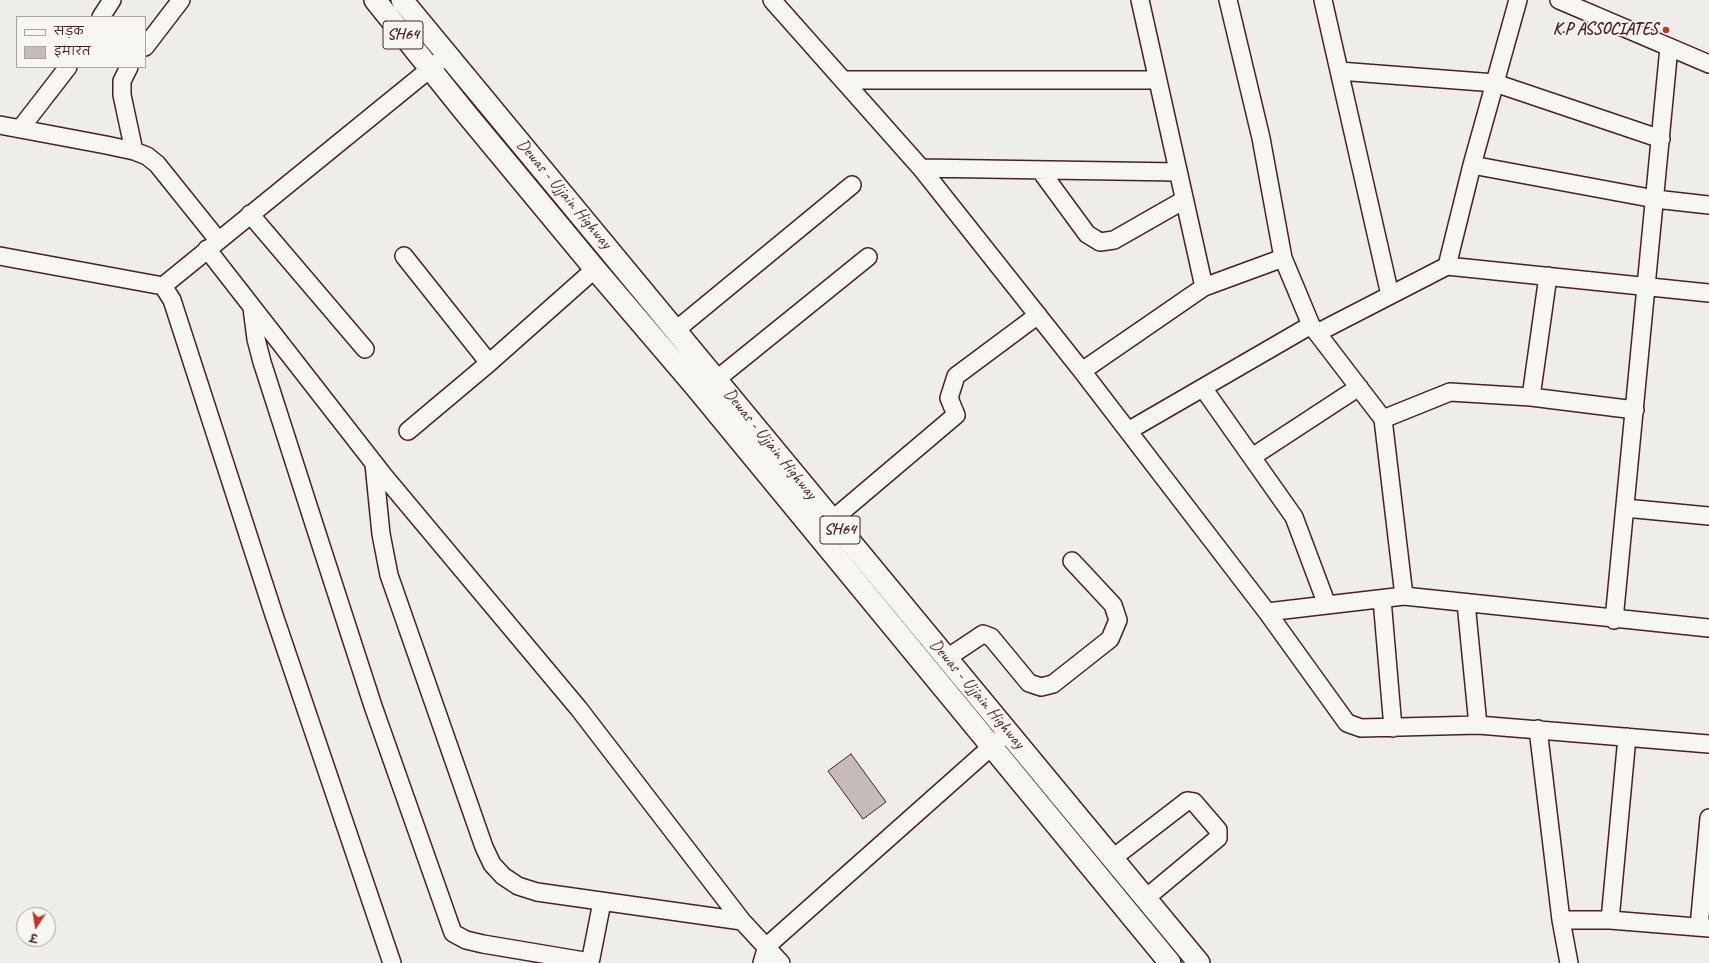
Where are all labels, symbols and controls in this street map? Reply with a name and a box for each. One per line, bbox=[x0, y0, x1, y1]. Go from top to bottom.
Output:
legend bbox=[16, 16, 146, 68]
place label: K.P ASSOCIATES bbox=[1553, 20, 1658, 40]
road number: SH64 bbox=[383, 21, 423, 49]
text: सड़क bbox=[54, 23, 84, 39]
marker: K.P ASSOCIATES bbox=[1661, 25, 1671, 35]
text: इमारत bbox=[54, 43, 91, 59]
street label: Dewas - Ujjain Highway bbox=[512, 135, 616, 253]
street label: Dewas - Ujjain Highway bbox=[719, 384, 821, 504]
road number: SH64 bbox=[820, 516, 860, 544]
street label: Dewas - Ujjain Highway bbox=[925, 635, 1029, 753]
north arrow bbox=[16, 907, 56, 947]
text: उ bbox=[29, 930, 39, 945]

